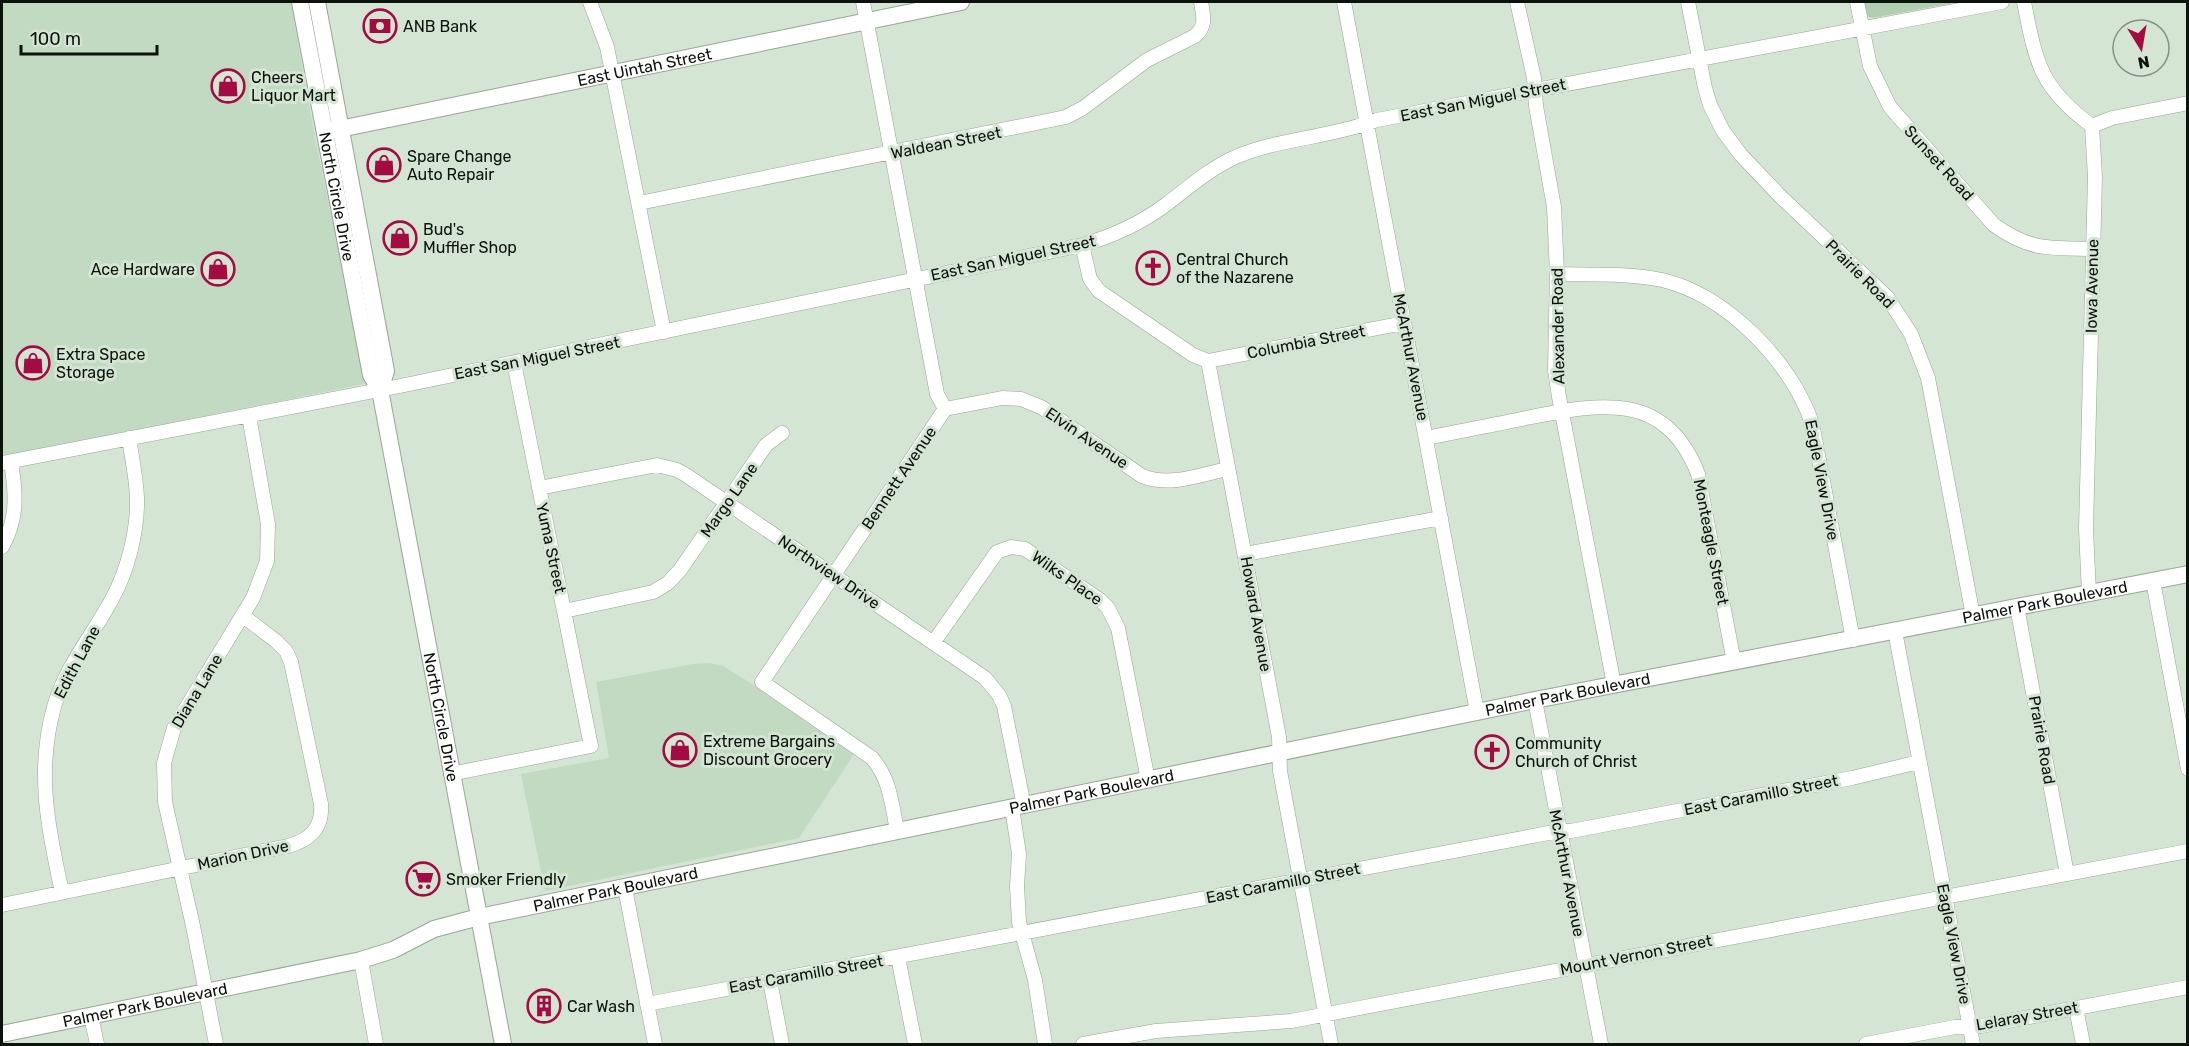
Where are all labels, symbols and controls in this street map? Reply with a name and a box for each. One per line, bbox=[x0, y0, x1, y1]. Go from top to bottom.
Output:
bank icon: ANB Bank bbox=[362, 8, 398, 44]
place label: ANB Bank bbox=[403, 17, 478, 36]
scale bar bbox=[21, 18, 158, 56]
north arrow bbox=[2111, 18, 2171, 78]
text: 100 m bbox=[30, 28, 81, 50]
street label: East Uintah Street bbox=[576, 44, 713, 90]
text: N bbox=[2136, 52, 2151, 73]
shop icon: Cheers Liquor Mart bbox=[210, 68, 246, 104]
place label: Cheers Liquor Mart bbox=[251, 68, 336, 105]
street label: East San Miguel Street bbox=[1399, 75, 1567, 125]
street label: Sunset Road bbox=[1900, 122, 1978, 204]
street label: Waldean Street bbox=[889, 123, 1003, 163]
street label: North Circle Drive bbox=[315, 130, 359, 263]
shop icon: Spare Change Auto Repair bbox=[366, 147, 402, 183]
place label: Spare Change Auto Repair bbox=[407, 147, 512, 184]
shop icon: Bud's Muffler Shop bbox=[382, 220, 418, 256]
place label: Bud's Muffler Shop bbox=[423, 220, 517, 257]
street label: East San Miguel Street bbox=[929, 231, 1097, 285]
street label: Prairie Road bbox=[1822, 236, 1898, 312]
street label: Iowa Avenue bbox=[2082, 239, 2102, 333]
church icon: Central Church of the Nazarene bbox=[1135, 250, 1171, 286]
place label: Central Church of the Nazarene bbox=[1176, 250, 1294, 287]
shop icon: Ace Hardware bbox=[200, 251, 236, 287]
place label: Ace Hardware bbox=[91, 260, 195, 279]
street label: Alexander Road bbox=[1547, 268, 1569, 384]
street label: McArthur Avenue bbox=[1389, 292, 1433, 422]
street label: Columbia Street bbox=[1245, 321, 1367, 363]
street label: East San Miguel Street bbox=[453, 333, 621, 383]
shop icon: Extra Space Storage bbox=[15, 345, 51, 381]
place label: Extra Space Storage bbox=[56, 345, 145, 382]
street label: Elvin Avenue bbox=[1042, 403, 1132, 473]
street label: Eagle View Drive bbox=[1801, 418, 1843, 542]
street label: Bennett Avenue bbox=[858, 423, 940, 533]
street label: Margo Lane bbox=[696, 459, 762, 541]
street label: Monteagle Street bbox=[1689, 477, 1733, 607]
street label: Yuma Street bbox=[532, 501, 570, 595]
street label: Northview Drive bbox=[775, 531, 883, 613]
street label: Wilks Place bbox=[1028, 547, 1106, 609]
street label: Howard Avenue bbox=[1237, 555, 1276, 673]
street label: Palmer Park Boulevard bbox=[1961, 576, 2129, 627]
street label: Edith Lane bbox=[50, 622, 104, 702]
street label: Diana Lane bbox=[168, 651, 226, 731]
street label: North Circle Drive bbox=[420, 651, 463, 783]
street label: Palmer Park Boulevard bbox=[1483, 668, 1652, 720]
street label: Prairie Road bbox=[2025, 694, 2059, 786]
shop icon: Extreme Bargains Discount Grocery bbox=[662, 732, 698, 768]
place label: Extreme Bargains Discount Grocery bbox=[703, 732, 835, 769]
church icon: Community Church of Christ bbox=[1474, 734, 1510, 770]
place label: Community Church of Christ bbox=[1515, 734, 1637, 771]
street label: Palmer Park Boulevard bbox=[1007, 765, 1176, 817]
street label: East Caramillo Street bbox=[1682, 771, 1840, 819]
street label: McArthur Avenue bbox=[1545, 808, 1589, 938]
street label: Marion Drive bbox=[196, 836, 290, 874]
street label: East Caramillo Street bbox=[1204, 859, 1362, 907]
supermarket icon: Smoker Friendly bbox=[405, 861, 441, 897]
street label: Palmer Park Boulevard bbox=[531, 863, 700, 915]
place label: Smoker Friendly bbox=[446, 870, 566, 889]
street label: Eagle View Drive bbox=[1933, 882, 1975, 1006]
street label: Mount Vernon Street bbox=[1558, 931, 1714, 979]
street label: East Caramillo Street bbox=[727, 951, 885, 997]
street label: Palmer Park Boulevard bbox=[61, 978, 229, 1031]
building icon: Car Wash bbox=[526, 988, 562, 1024]
place label: Car Wash bbox=[567, 997, 635, 1016]
street label: Lelaray Street bbox=[1974, 998, 2080, 1034]

